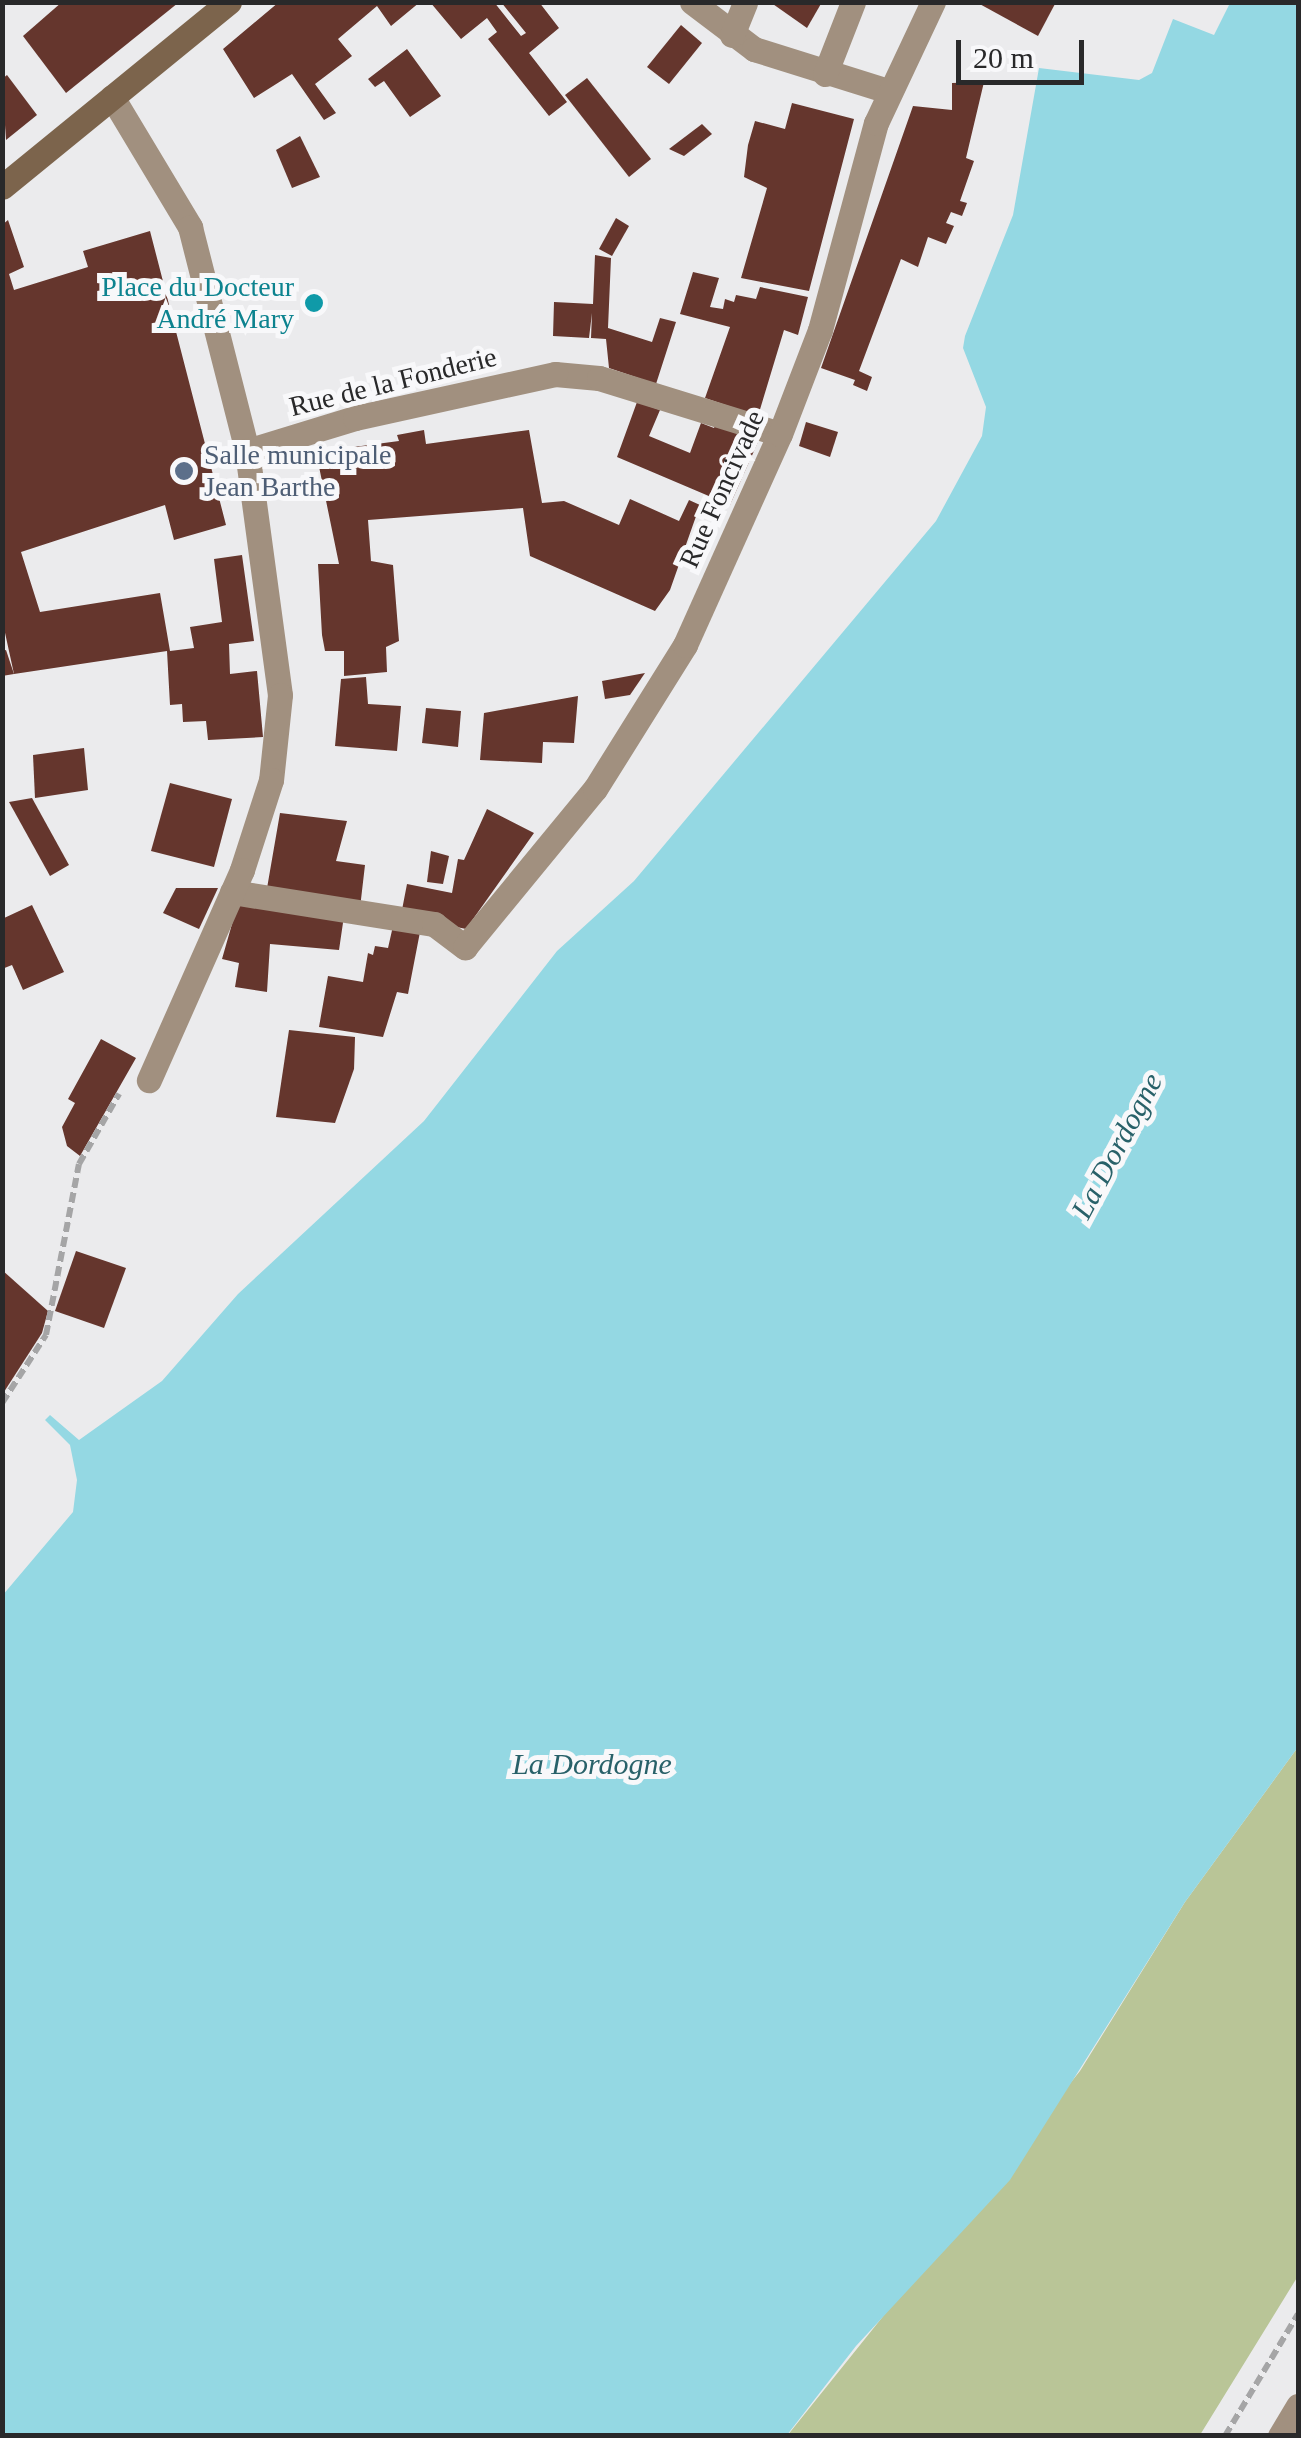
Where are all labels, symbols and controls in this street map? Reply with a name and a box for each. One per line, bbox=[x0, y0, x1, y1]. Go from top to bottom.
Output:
scale bar bbox=[961, 20, 1088, 82]
text: 20 m bbox=[973, 41, 1034, 74]
place label: Place du Docteur André Mary bbox=[101, 270, 294, 336]
marker: Place du Docteur André Mary bbox=[303, 292, 325, 314]
street label: Rue de la Fonderie bbox=[286, 340, 500, 424]
street label: Rue Foncivade bbox=[672, 405, 772, 573]
place label: Salle municipale Jean Barthe bbox=[204, 438, 391, 504]
marker: Salle municipale Jean Barthe bbox=[173, 460, 195, 482]
water label: La Dordogne bbox=[1064, 1067, 1170, 1225]
water label: La Dordogne bbox=[512, 1746, 672, 1782]

